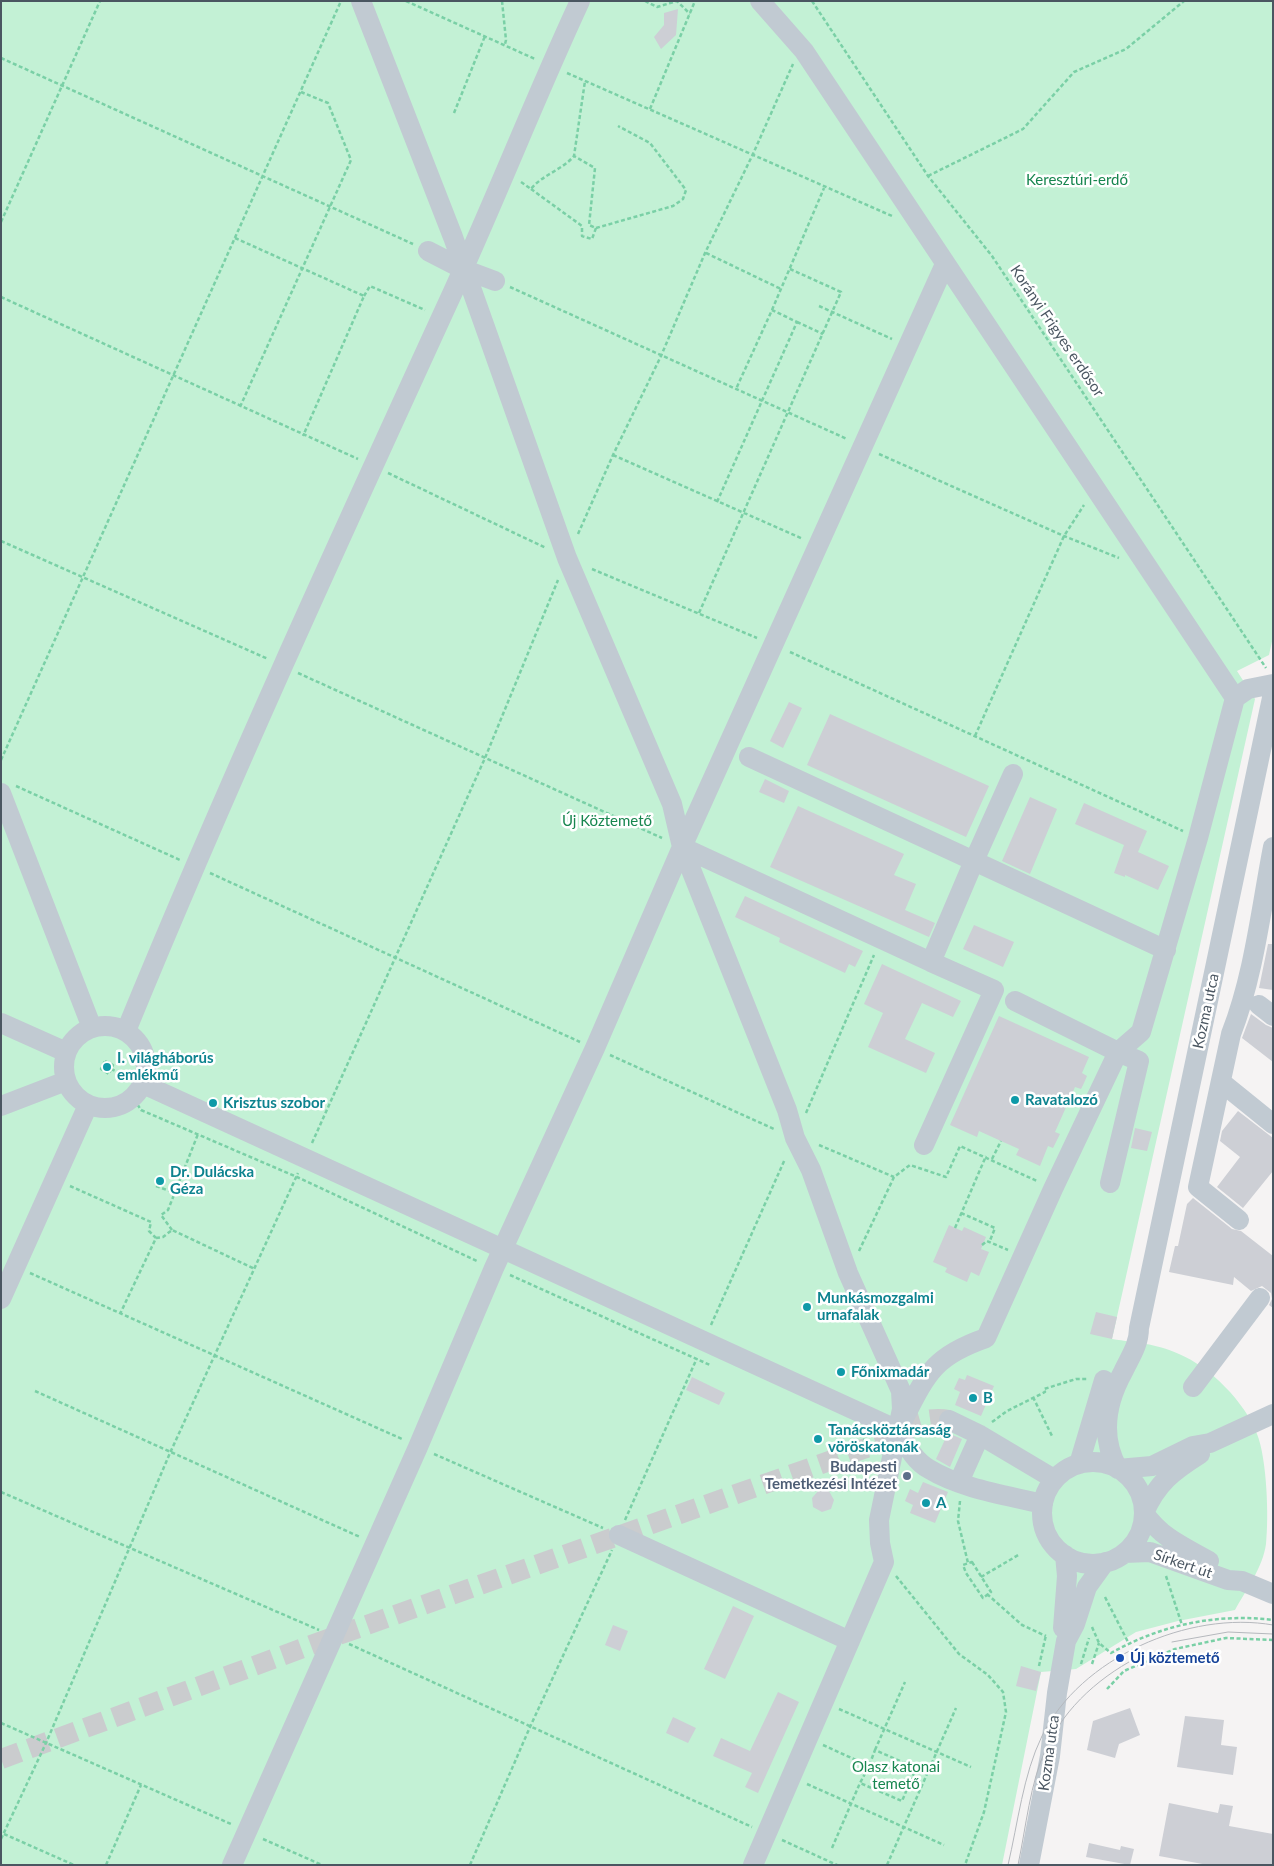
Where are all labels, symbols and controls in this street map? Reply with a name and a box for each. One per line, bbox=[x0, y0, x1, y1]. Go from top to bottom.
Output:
park label: Keresztúri-erdő bbox=[1026, 171, 1128, 189]
street label: Korányi Frigyes erdősor bbox=[1006, 262, 1108, 400]
park label: Új Köztemető bbox=[562, 812, 652, 830]
street label: Kozma utca bbox=[1189, 972, 1223, 1050]
place label: I. világháborús emlékmű bbox=[117, 1049, 213, 1084]
marker: I. világháborús emlékmű bbox=[101, 1061, 113, 1073]
place label: Ravatalozó bbox=[1025, 1091, 1098, 1109]
place label: Krisztus szobor bbox=[223, 1094, 325, 1112]
marker: Ravatalozó bbox=[1009, 1094, 1021, 1106]
marker: Krisztus szobor bbox=[207, 1097, 219, 1109]
place label: Dr. Dulácska Géza bbox=[170, 1163, 254, 1198]
marker: Dr. Dulácska Géza bbox=[154, 1175, 166, 1187]
place label: Munkásmozgalmi urnafalak bbox=[817, 1289, 934, 1324]
marker: Munkásmozgalmi urnafalak bbox=[801, 1301, 813, 1313]
place label: Főnixmadár bbox=[851, 1363, 929, 1381]
marker: Főnixmadár bbox=[835, 1366, 847, 1378]
place label: B bbox=[983, 1389, 993, 1407]
marker: B bbox=[967, 1392, 979, 1404]
place label: Tanácsköztársaság vöröskatonák bbox=[828, 1421, 951, 1456]
marker: Tanácsköztársaság vöröskatonák bbox=[812, 1433, 824, 1445]
place label: Budapesti Temetkezési Intézet bbox=[765, 1458, 897, 1493]
marker: Budapesti Temetkezési Intézet bbox=[901, 1470, 913, 1482]
place label: A bbox=[936, 1494, 946, 1512]
marker: A bbox=[920, 1497, 932, 1509]
street label: Sírkert út bbox=[1151, 1546, 1215, 1582]
place label: Új köztemető bbox=[1130, 1649, 1220, 1667]
marker: Új köztemető bbox=[1114, 1652, 1126, 1664]
street label: Kozma utca bbox=[1035, 1714, 1063, 1792]
park label: Olasz katonai temető bbox=[852, 1758, 940, 1793]

